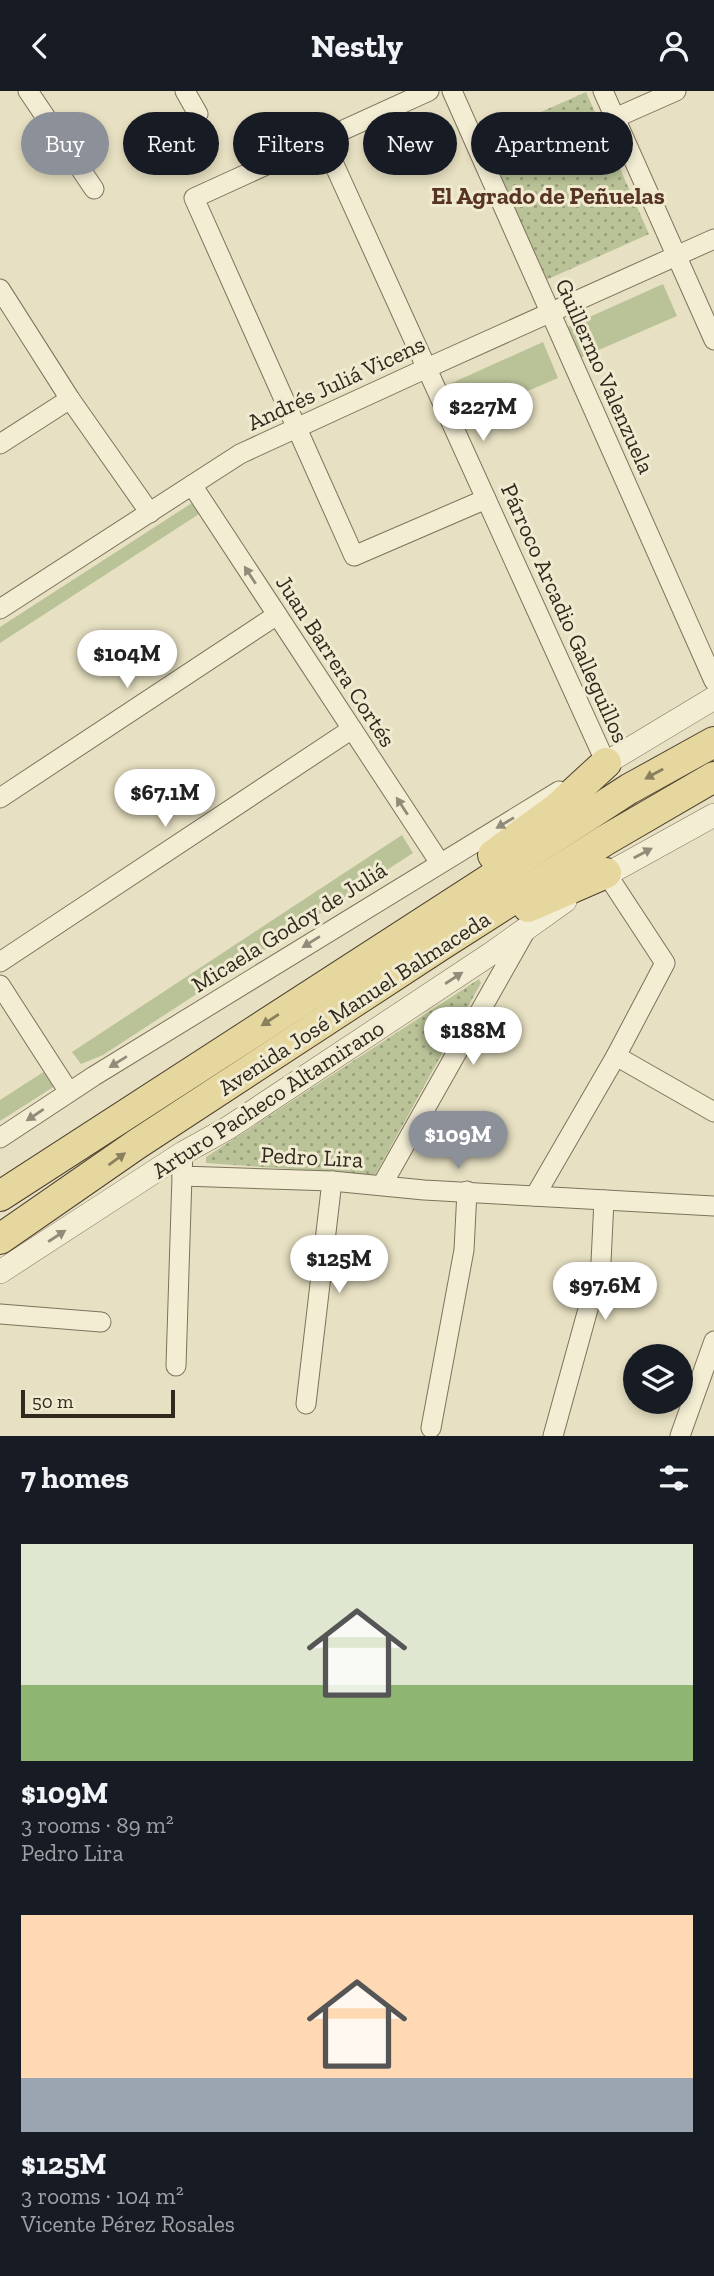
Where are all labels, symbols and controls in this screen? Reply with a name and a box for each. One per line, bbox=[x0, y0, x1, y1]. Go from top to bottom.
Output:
icon: back bbox=[21, 27, 59, 65]
text: Nestly bbox=[311, 27, 403, 65]
icon: person bbox=[655, 27, 693, 65]
chip: Buy bbox=[21, 112, 109, 175]
chip: Rent bbox=[123, 112, 219, 175]
chip: Filters bbox=[233, 112, 349, 175]
chip: New bbox=[363, 112, 457, 175]
chip: Apartment bbox=[471, 112, 633, 175]
district label: El Agrado de Peñuelas bbox=[431, 181, 665, 210]
street label: Guillermo Valenzuela bbox=[549, 274, 661, 478]
street label: Andrés Juliá Vicens bbox=[243, 330, 429, 436]
pin: $227M bbox=[434, 383, 532, 443]
text: $227M bbox=[449, 392, 517, 420]
street label: Párroco Arcadio Galleguillos bbox=[495, 479, 635, 747]
one-way arrow bbox=[244, 565, 257, 585]
street label: Juan Barrera Cortés bbox=[270, 570, 402, 752]
pin: $104M bbox=[78, 631, 176, 690]
text: $104M bbox=[93, 639, 161, 667]
one-way arrow bbox=[644, 768, 664, 780]
pin: $67.1M bbox=[108, 769, 222, 829]
text: $67.1M bbox=[130, 778, 200, 806]
one-way arrow bbox=[395, 797, 409, 815]
one-way arrow bbox=[496, 817, 515, 830]
one-way arrow bbox=[633, 847, 653, 859]
street label: Micaela Godoy de Juliá bbox=[186, 856, 392, 998]
street label: Avenida José Manuel Balmaceda bbox=[213, 905, 495, 1101]
one-way arrow bbox=[302, 936, 321, 949]
one-way arrow bbox=[444, 972, 463, 985]
pin: $188M bbox=[424, 1007, 522, 1067]
street label: Arturo Pacheco Altamirano bbox=[147, 1014, 389, 1184]
one-way arrow bbox=[260, 1014, 280, 1027]
text: $188M bbox=[440, 1016, 506, 1044]
one-way arrow bbox=[108, 1055, 127, 1068]
one-way arrow bbox=[25, 1108, 45, 1121]
pin: $109M bbox=[409, 1111, 507, 1171]
text: $109M bbox=[425, 1120, 491, 1148]
street label: Pedro Lira bbox=[260, 1140, 364, 1174]
one-way arrow bbox=[108, 1152, 126, 1166]
one-way arrow bbox=[48, 1229, 67, 1242]
pin: $125M bbox=[290, 1235, 388, 1295]
text: $125M bbox=[306, 1244, 372, 1272]
pin: $97.6M bbox=[548, 1263, 662, 1322]
text: $97.6M bbox=[569, 1271, 641, 1299]
map controls bbox=[623, 1344, 693, 1414]
button: layers bbox=[623, 1344, 693, 1414]
scale bar bbox=[21, 1387, 175, 1419]
text: 50 m bbox=[32, 1390, 73, 1413]
icon: filters bbox=[655, 1459, 693, 1497]
text: 7 homes bbox=[21, 1460, 129, 1496]
icon: home bbox=[294, 1590, 420, 1716]
text: $109M bbox=[21, 1775, 108, 1811]
text: 3 rooms · 89 m² bbox=[21, 1811, 174, 1839]
text: Pedro Lira bbox=[21, 1839, 124, 1867]
icon: home bbox=[294, 1961, 420, 2087]
text: $125M bbox=[21, 2146, 107, 2182]
text: 3 rooms · 104 m² bbox=[21, 2182, 184, 2210]
text: Vicente Pérez Rosales bbox=[21, 2210, 235, 2238]

